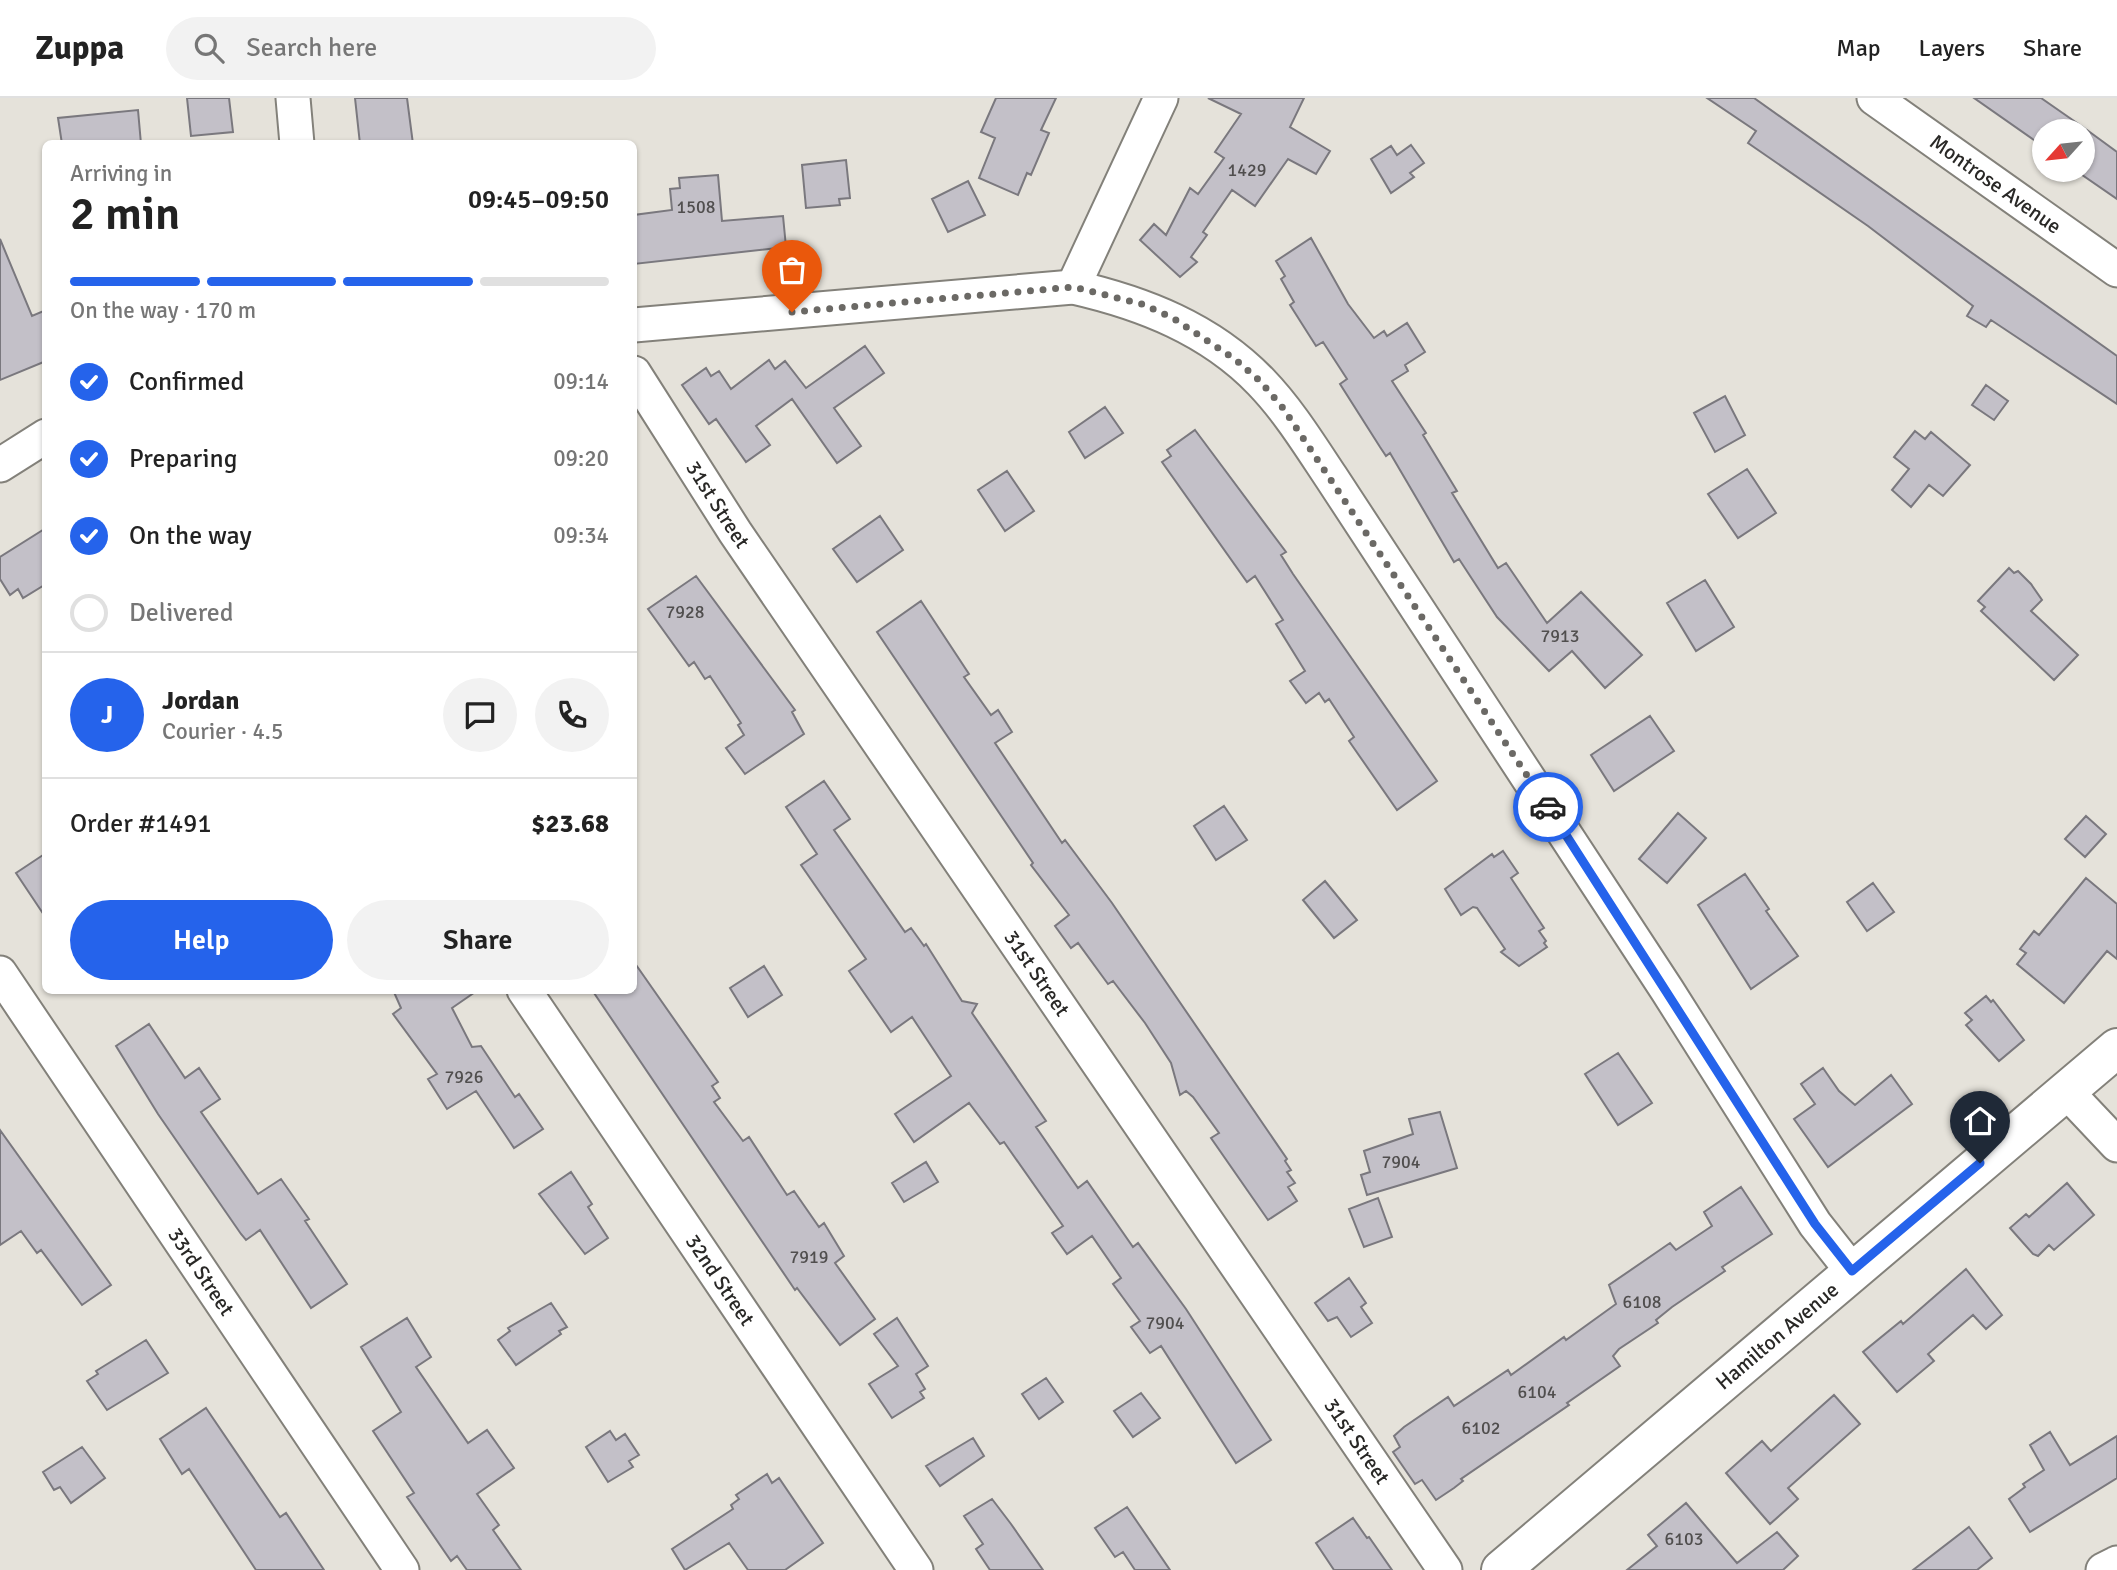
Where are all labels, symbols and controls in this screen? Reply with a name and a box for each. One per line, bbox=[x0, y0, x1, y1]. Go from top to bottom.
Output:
search box bbox=[166, 17, 656, 80]
text: Zuppa bbox=[35, 28, 124, 69]
icon: search bbox=[190, 29, 228, 67]
text: Search here bbox=[246, 32, 377, 64]
text: Map bbox=[1836, 33, 1881, 63]
text: Layers bbox=[1919, 33, 1985, 63]
text: Share bbox=[2023, 33, 2082, 63]
north arrow bbox=[2032, 119, 2095, 182]
map controls bbox=[2032, 119, 2095, 182]
street label: Montrose Avenue bbox=[1925, 129, 2066, 239]
text: Arriving in bbox=[70, 159, 172, 188]
house number: 1429 bbox=[1228, 159, 1266, 181]
text: 09:45–09:50 bbox=[468, 184, 609, 216]
text: 2 min bbox=[70, 186, 180, 242]
house number: 1508 bbox=[677, 196, 715, 218]
pin bbox=[762, 240, 822, 312]
icon: bag bbox=[773, 251, 811, 289]
text: On the way · 170 m bbox=[70, 296, 256, 325]
icon: check bbox=[70, 363, 108, 401]
text: Confirmed bbox=[129, 366, 244, 398]
text: 09:14 bbox=[553, 367, 609, 396]
icon: check bbox=[70, 440, 108, 478]
text: Preparing bbox=[129, 443, 237, 475]
text: 09:20 bbox=[553, 444, 609, 473]
street label: 31st Street bbox=[680, 456, 755, 553]
icon: check bbox=[70, 517, 108, 555]
text: On the way bbox=[129, 520, 252, 552]
text: 09:34 bbox=[553, 521, 609, 550]
text: Delivered bbox=[129, 597, 234, 629]
house number: 7928 bbox=[666, 601, 704, 623]
house number: 7913 bbox=[1541, 625, 1579, 647]
button: chat bbox=[443, 678, 517, 752]
button: phone bbox=[535, 678, 609, 752]
text: Jordan bbox=[162, 685, 239, 717]
text: J bbox=[101, 699, 113, 731]
text: Courier · 4.5 bbox=[162, 717, 283, 746]
courier bbox=[1513, 772, 1583, 842]
icon: car bbox=[1529, 788, 1567, 826]
text: Order #1491 bbox=[70, 808, 211, 840]
text: $23.68 bbox=[531, 808, 609, 840]
button: Help bbox=[70, 900, 333, 980]
button: Share bbox=[347, 900, 609, 980]
street label: 31st Street bbox=[998, 925, 1075, 1021]
house number: 7926 bbox=[445, 1066, 483, 1088]
pin bbox=[1950, 1091, 2010, 1163]
icon: home bbox=[1961, 1102, 1999, 1140]
house number: 7904 bbox=[1382, 1151, 1421, 1173]
street label: 33rd Street bbox=[162, 1223, 240, 1321]
street label: 32nd Street bbox=[680, 1229, 760, 1331]
house number: 7919 bbox=[790, 1246, 828, 1268]
street label: Hamilton Avenue bbox=[1710, 1277, 1844, 1395]
house number: 6108 bbox=[1623, 1291, 1661, 1313]
house number: 7904 bbox=[1146, 1312, 1185, 1334]
house number: 6104 bbox=[1518, 1381, 1557, 1403]
street label: 31st Street bbox=[1318, 1393, 1396, 1489]
house number: 6102 bbox=[1462, 1417, 1500, 1439]
house number: 6103 bbox=[1665, 1528, 1703, 1550]

